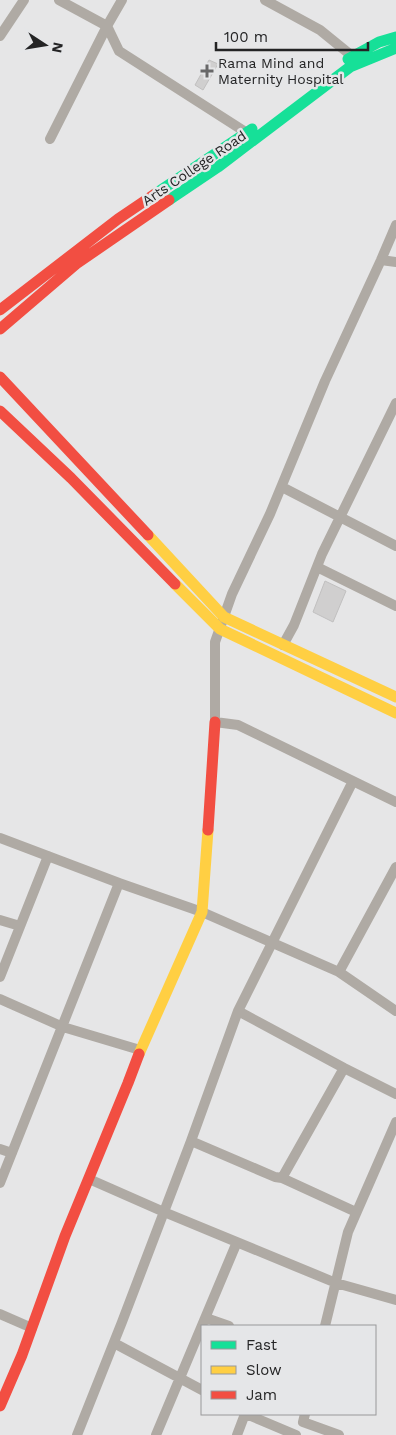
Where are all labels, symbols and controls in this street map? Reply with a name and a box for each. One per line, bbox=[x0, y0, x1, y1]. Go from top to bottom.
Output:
north arrow bbox=[20, 20, 70, 70]
scale bar bbox=[216, 20, 368, 52]
text: 100 m bbox=[224, 28, 268, 46]
text: N bbox=[49, 41, 67, 54]
place label: Rama Mind and Maternity Hospital bbox=[218, 55, 344, 87]
marker: Rama Mind and Maternity Hospital bbox=[200, 64, 214, 78]
street label: Arts College Road bbox=[139, 127, 249, 209]
legend bbox=[201, 1325, 376, 1415]
text: Fast bbox=[246, 1336, 278, 1354]
text: Slow bbox=[246, 1361, 282, 1379]
text: Jam bbox=[246, 1386, 277, 1404]

